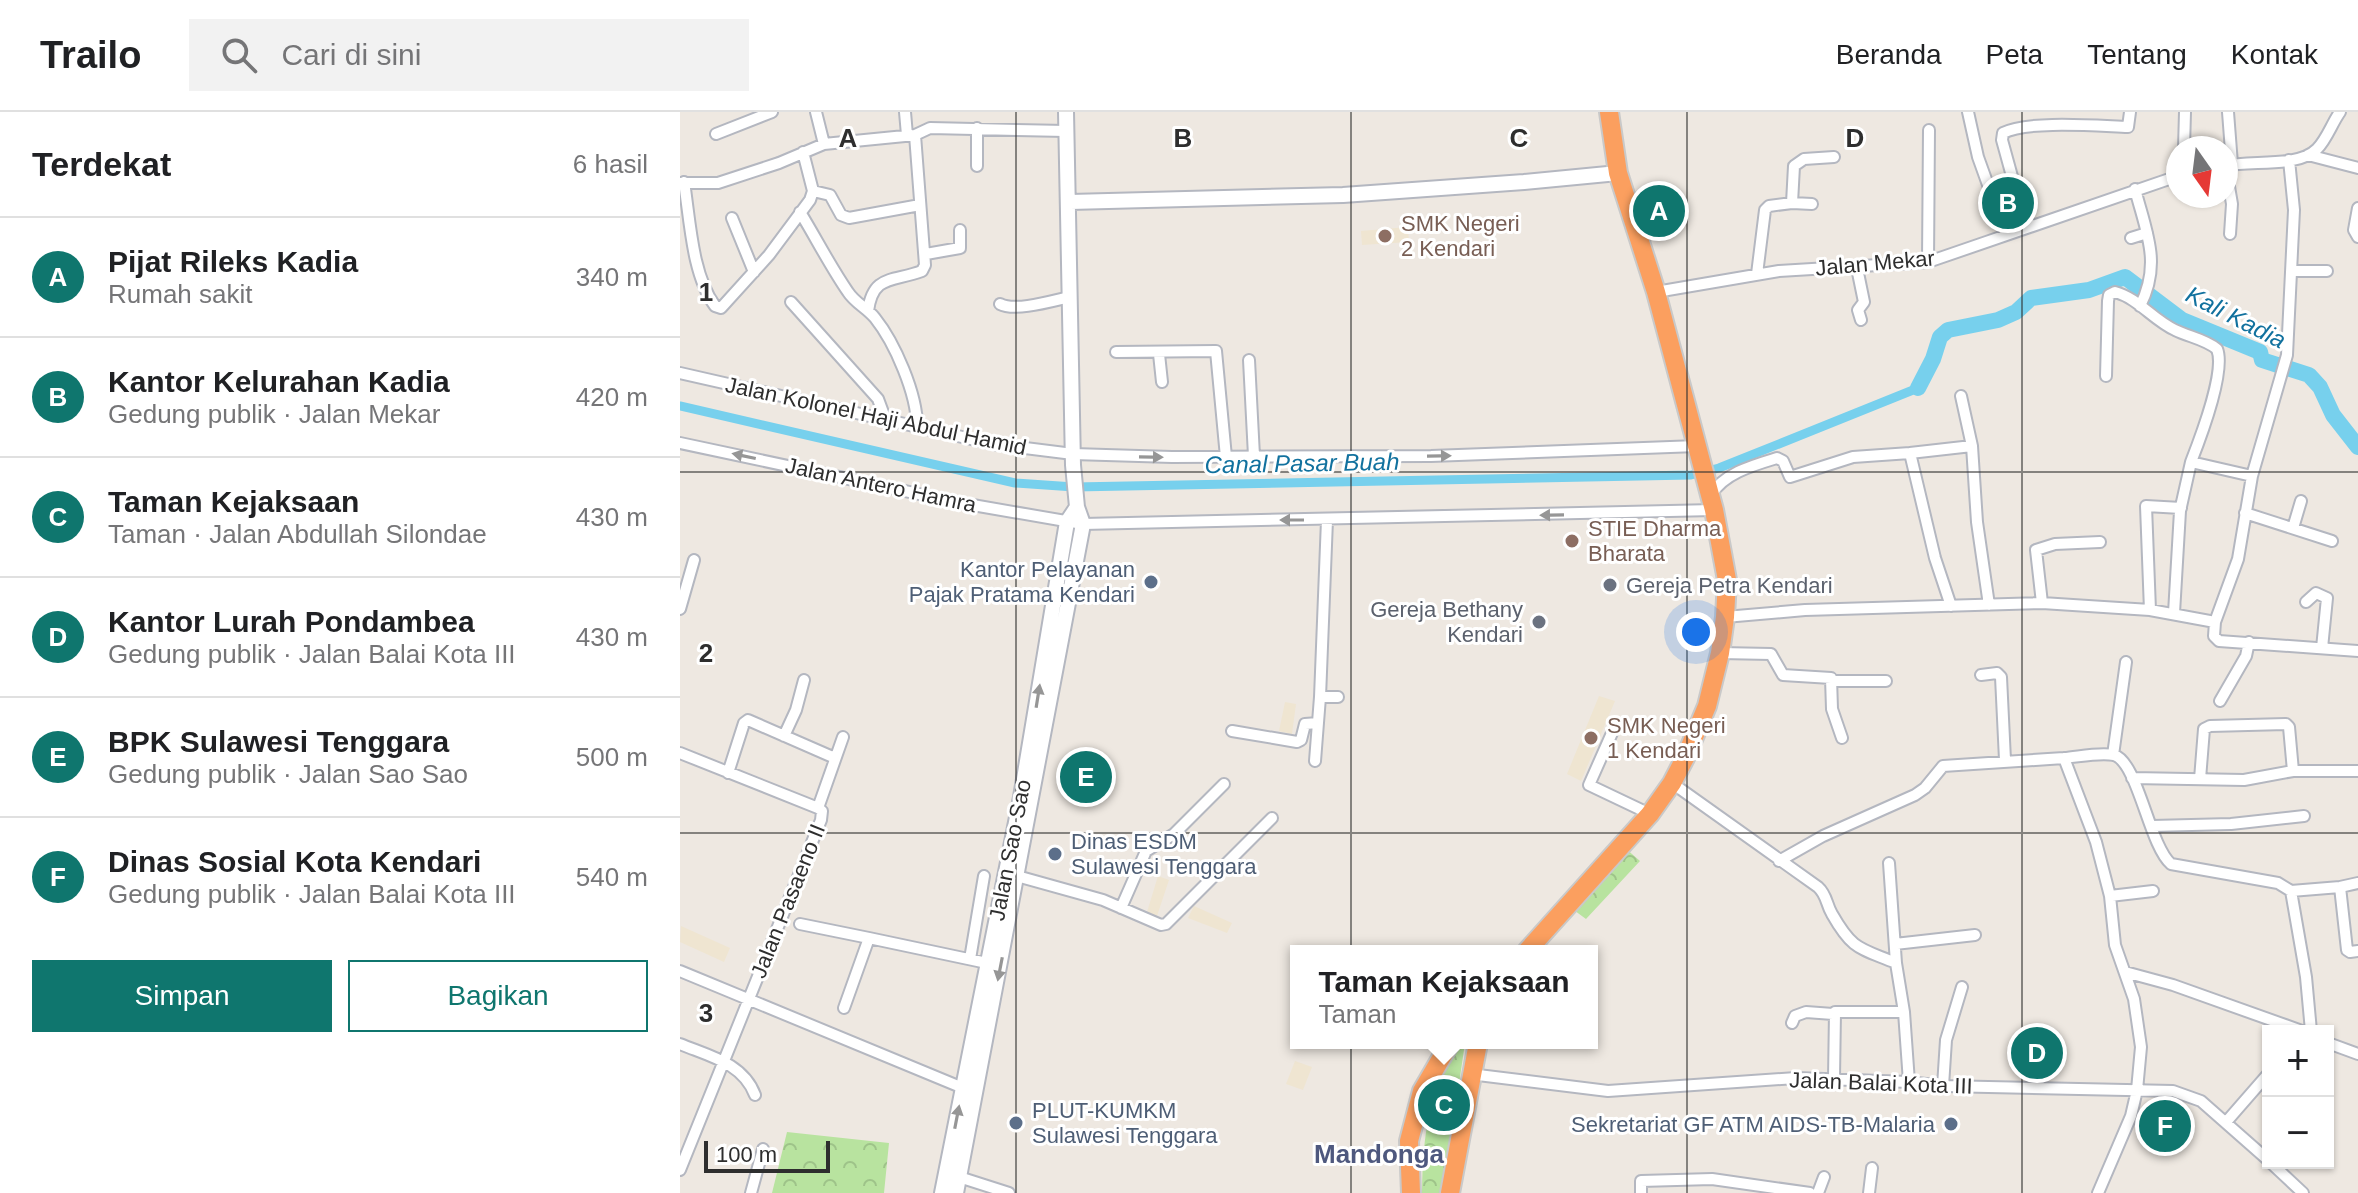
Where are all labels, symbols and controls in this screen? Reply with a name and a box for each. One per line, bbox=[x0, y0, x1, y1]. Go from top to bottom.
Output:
search box bbox=[189, 19, 749, 91]
icon: search bbox=[217, 33, 261, 77]
text: Trailo bbox=[40, 34, 141, 76]
text: Cari di sini bbox=[281, 38, 421, 71]
text: Beranda bbox=[1836, 39, 1942, 70]
text: Peta bbox=[1986, 39, 2043, 70]
text: Tentang bbox=[2087, 39, 2187, 70]
text: Kontak bbox=[2231, 39, 2318, 70]
text: A bbox=[839, 123, 858, 153]
text: B bbox=[1174, 123, 1192, 153]
text: C bbox=[1510, 123, 1529, 153]
text: D bbox=[1846, 123, 1864, 153]
north arrow bbox=[2166, 136, 2238, 208]
text: Terdekat bbox=[32, 145, 171, 183]
text: 6 hasil bbox=[573, 149, 648, 179]
pin: B bbox=[1982, 173, 2034, 233]
pin: A bbox=[1633, 181, 1685, 241]
place label: SMK Negeri 2 Kendari bbox=[1401, 211, 1520, 261]
marker: SMK Negeri 2 Kendari bbox=[1376, 227, 1394, 245]
text: Pijat Rileks Kadia bbox=[108, 245, 358, 278]
street label: Jalan Mekar bbox=[1814, 245, 1936, 281]
text: A bbox=[49, 262, 67, 292]
text: 340 m bbox=[576, 262, 648, 292]
text: 1 bbox=[699, 277, 713, 307]
text: Rumah sakit bbox=[108, 279, 253, 309]
water label: Kali Kadia bbox=[2182, 280, 2290, 354]
text: Kantor Kelurahan Kadia bbox=[108, 365, 450, 398]
street label: Jalan Kolonel Haji Abdul Hamid bbox=[723, 372, 1029, 460]
text: B bbox=[49, 382, 67, 412]
text: 420 m bbox=[576, 382, 648, 412]
text: Gedung publik · Jalan Mekar bbox=[108, 399, 440, 429]
water label: Canal Pasar Buah bbox=[1204, 448, 1400, 478]
one-way arrow bbox=[731, 449, 756, 462]
one-way arrow bbox=[1139, 450, 1164, 463]
one-way arrow bbox=[1427, 450, 1452, 462]
street label: Jalan Antero Hamra bbox=[783, 453, 979, 518]
text: Taman Kejaksaan bbox=[108, 485, 359, 518]
text: C bbox=[49, 502, 67, 532]
text: 430 m bbox=[576, 502, 648, 532]
one-way arrow bbox=[1539, 508, 1564, 521]
one-way arrow bbox=[1279, 514, 1304, 526]
place label: STIE Dharma Bharata bbox=[1588, 516, 1722, 566]
text: Taman · Jalan Abdullah Silondae bbox=[108, 519, 487, 549]
marker: STIE Dharma Bharata bbox=[1563, 532, 1581, 550]
place label: Kantor Pelayanan Pajak Pratama Kendari bbox=[909, 557, 1135, 607]
marker: Kantor Pelayanan Pajak Pratama Kendari bbox=[1142, 573, 1160, 591]
place label: Gereja Petra Kendari bbox=[1626, 573, 1833, 598]
marker: Gereja Petra Kendari bbox=[1601, 576, 1619, 594]
place label: Gereja Bethany Kendari bbox=[1370, 597, 1523, 647]
text: Kantor Lurah Pondambea bbox=[108, 605, 475, 638]
your location bbox=[1676, 612, 1716, 652]
marker: Gereja Bethany Kendari bbox=[1530, 613, 1548, 631]
text: D bbox=[49, 622, 67, 652]
text: 430 m bbox=[576, 622, 648, 652]
text: 2 bbox=[699, 638, 713, 668]
text: Gedung publik · Jalan Balai Kota III bbox=[108, 639, 516, 669]
one-way arrow bbox=[1032, 683, 1045, 708]
place label: SMK Negeri 1 Kendari bbox=[1607, 713, 1726, 763]
text: BPK Sulawesi Tenggara bbox=[108, 725, 449, 758]
marker: SMK Negeri 1 Kendari bbox=[1582, 729, 1600, 747]
text: E bbox=[49, 742, 67, 772]
text: 500 m bbox=[576, 742, 648, 772]
pin: E bbox=[1060, 747, 1112, 807]
text: Gedung publik · Jalan Sao Sao bbox=[108, 759, 468, 789]
street label: Jalan Sao Sao bbox=[984, 777, 1036, 923]
street label: Jalan Pasaeno II bbox=[746, 820, 830, 982]
place label: Dinas ESDM Sulawesi Tenggara bbox=[1071, 829, 1257, 879]
text: Dinas Sosial Kota Kendari bbox=[108, 845, 481, 878]
marker: Dinas ESDM Sulawesi Tenggara bbox=[1046, 845, 1064, 863]
text: F bbox=[50, 862, 66, 892]
text: 540 m bbox=[576, 862, 648, 892]
text: Gedung publik · Jalan Balai Kota III bbox=[108, 879, 516, 909]
popup bbox=[1290, 945, 1598, 1049]
one-way arrow bbox=[993, 956, 1005, 981]
button: Simpan bbox=[32, 960, 332, 1032]
button: Bagikan bbox=[348, 960, 648, 1032]
text: Taman Kejaksaan bbox=[1318, 965, 1570, 998]
text: 3 bbox=[699, 998, 713, 1028]
text: Taman bbox=[1318, 999, 1396, 1029]
pin: D bbox=[2011, 1023, 2063, 1083]
map controls bbox=[2262, 1025, 2334, 1169]
button: + bbox=[2262, 1025, 2334, 1097]
street label: Jalan Balai Kota III bbox=[1789, 1067, 1973, 1099]
pin: C bbox=[1418, 1075, 1470, 1135]
pin: F bbox=[2139, 1096, 2191, 1156]
button: − bbox=[2262, 1097, 2334, 1169]
place label: PLUT-KUMKM Sulawesi Tenggara bbox=[1032, 1098, 1218, 1148]
one-way arrow bbox=[951, 1104, 964, 1129]
place label: Sekretariat GF ATM AIDS-TB-Malaria bbox=[1571, 1112, 1936, 1137]
marker: PLUT-KUMKM Sulawesi Tenggara bbox=[1007, 1114, 1025, 1132]
marker: Sekretariat GF ATM AIDS-TB-Malaria bbox=[1942, 1115, 1960, 1133]
scale bar bbox=[704, 1137, 830, 1173]
district label: Mandonga bbox=[1314, 1139, 1445, 1169]
text: 100 m bbox=[716, 1142, 777, 1167]

